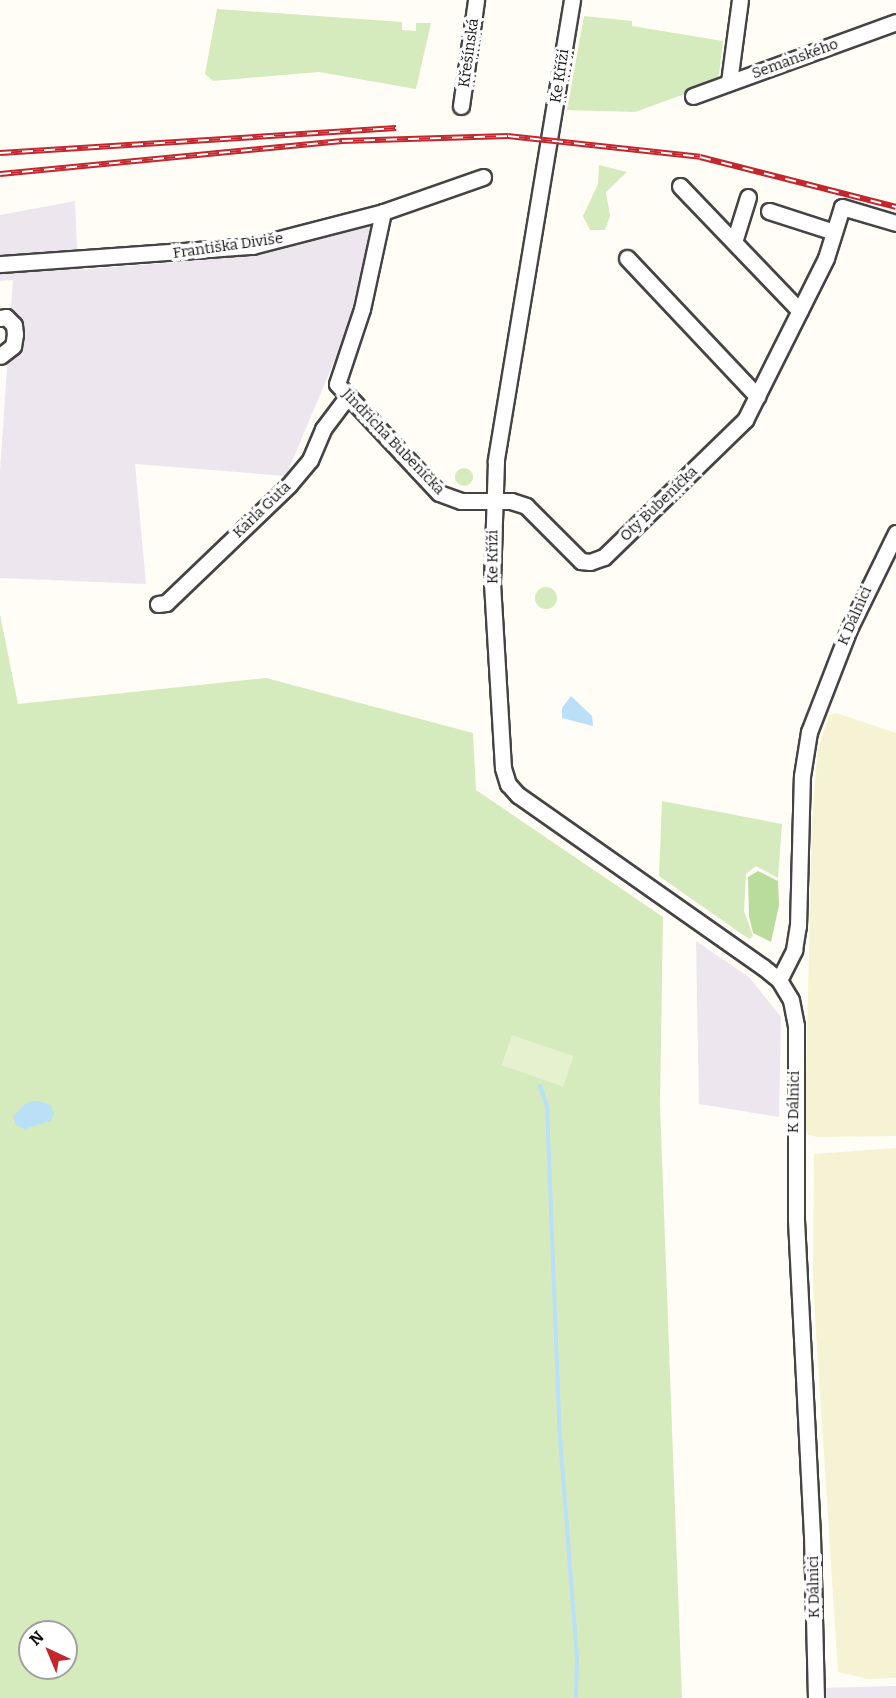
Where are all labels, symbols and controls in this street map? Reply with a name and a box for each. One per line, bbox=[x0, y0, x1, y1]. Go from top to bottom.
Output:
street label: Křešínská bbox=[455, 17, 483, 89]
street label: Semanského bbox=[749, 35, 841, 83]
street label: Ke Kříži bbox=[547, 48, 573, 104]
street label: Františka Diviše bbox=[172, 229, 284, 263]
street label: Jindřicha Bubeníčka bbox=[338, 385, 448, 499]
street label: Oty Bubeníčka bbox=[617, 463, 701, 545]
street label: Karla Guta bbox=[229, 478, 295, 542]
street label: Ke Kříži bbox=[484, 530, 502, 584]
street label: K Dálnici bbox=[834, 584, 876, 648]
street label: K Dálnici bbox=[784, 1071, 804, 1133]
street label: K Dálnici bbox=[804, 1556, 824, 1618]
north arrow bbox=[18, 1620, 78, 1680]
text: N bbox=[25, 1627, 48, 1649]

